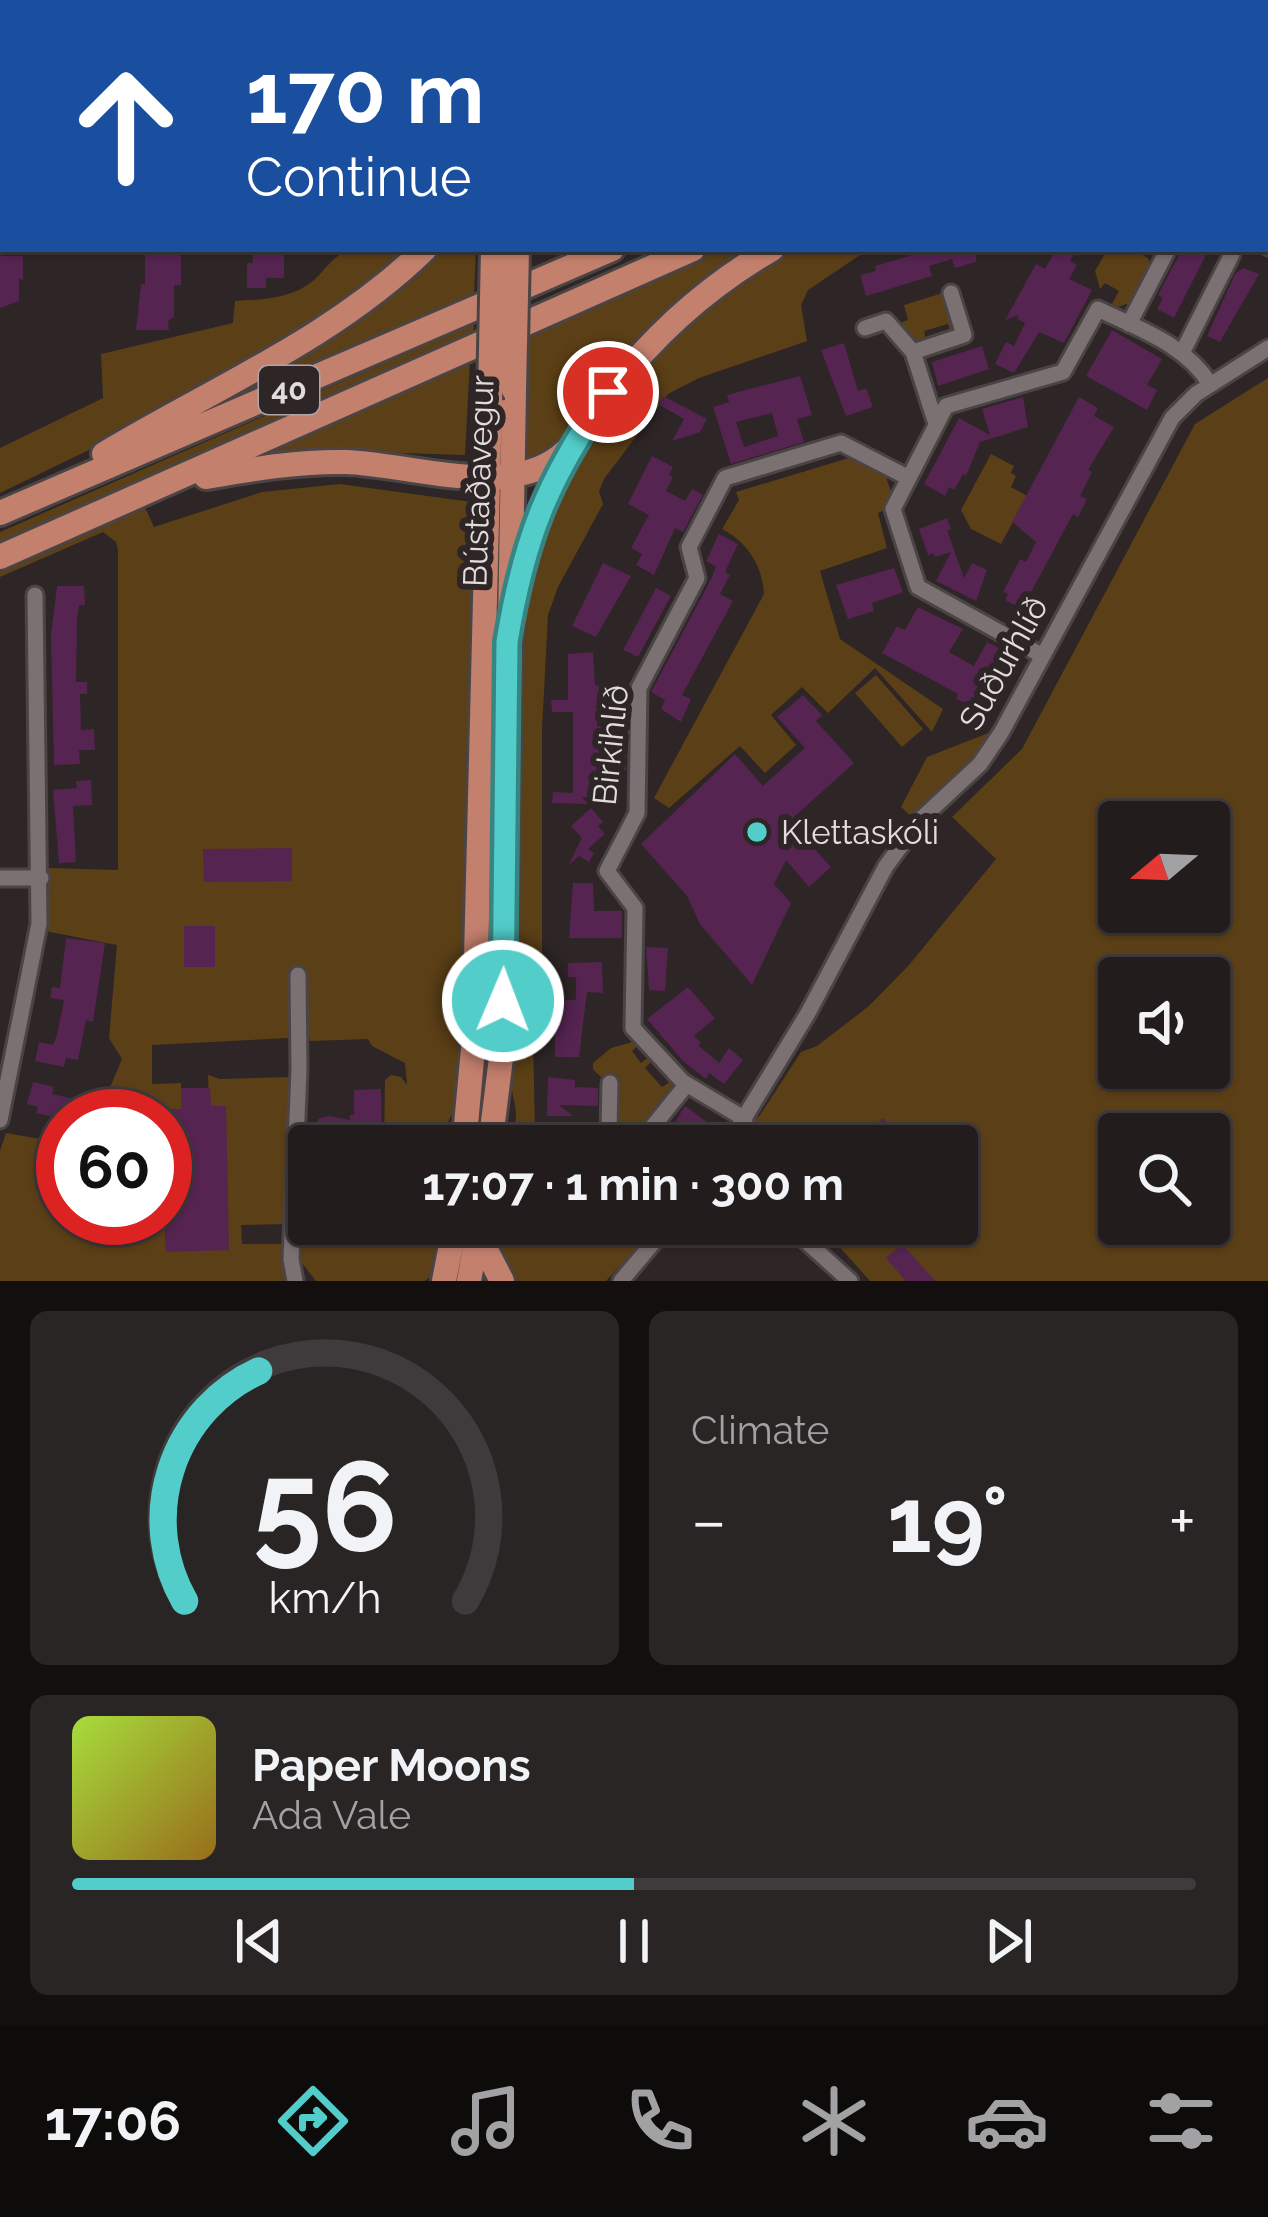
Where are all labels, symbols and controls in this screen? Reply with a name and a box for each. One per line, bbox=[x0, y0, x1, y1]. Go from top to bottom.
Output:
text: 170 m bbox=[246, 44, 485, 143]
icon: ahead bbox=[48, 48, 204, 204]
text: Continue bbox=[246, 145, 472, 209]
pin bbox=[557, 341, 659, 443]
icon: arrive bbox=[575, 359, 641, 425]
road number: 40 bbox=[259, 366, 319, 414]
street label: Bústaðavegur bbox=[455, 374, 502, 588]
street label: Suðurhlíð bbox=[951, 590, 1056, 737]
street label: Birkihlíð bbox=[585, 683, 636, 807]
north arrow bbox=[1098, 801, 1230, 933]
map controls bbox=[1098, 801, 1230, 1245]
place label: Klettaskóli bbox=[781, 813, 939, 852]
marker: Klettaskóli bbox=[744, 819, 770, 845]
position arrow bbox=[440, 938, 566, 1064]
button: sound bbox=[1098, 957, 1230, 1089]
speed limit sign: 60 bbox=[36, 1089, 192, 1245]
button: search bbox=[1098, 1113, 1230, 1245]
text: 17:07 · 1 min · 300 m bbox=[422, 1158, 844, 1211]
text: Climate bbox=[691, 1407, 829, 1453]
text: 56 bbox=[252, 1433, 397, 1579]
text: 19° bbox=[887, 1467, 1008, 1573]
text: − bbox=[691, 1482, 727, 1559]
text: + bbox=[1169, 1482, 1196, 1559]
text: km/h bbox=[268, 1573, 381, 1623]
text: Paper Moons bbox=[252, 1739, 531, 1792]
text: Ada Vale bbox=[252, 1792, 411, 1838]
icon: previous bbox=[226, 1908, 292, 1974]
icon: pause bbox=[601, 1908, 667, 1974]
icon: next bbox=[976, 1908, 1042, 1974]
icon: directions bbox=[271, 2079, 355, 2163]
icon: music bbox=[444, 2079, 528, 2163]
icon: phone bbox=[618, 2079, 702, 2163]
icon: climate bbox=[792, 2079, 876, 2163]
icon: car bbox=[965, 2079, 1049, 2163]
icon: filters bbox=[1139, 2079, 1223, 2163]
text: 17:06 bbox=[45, 2089, 181, 2153]

